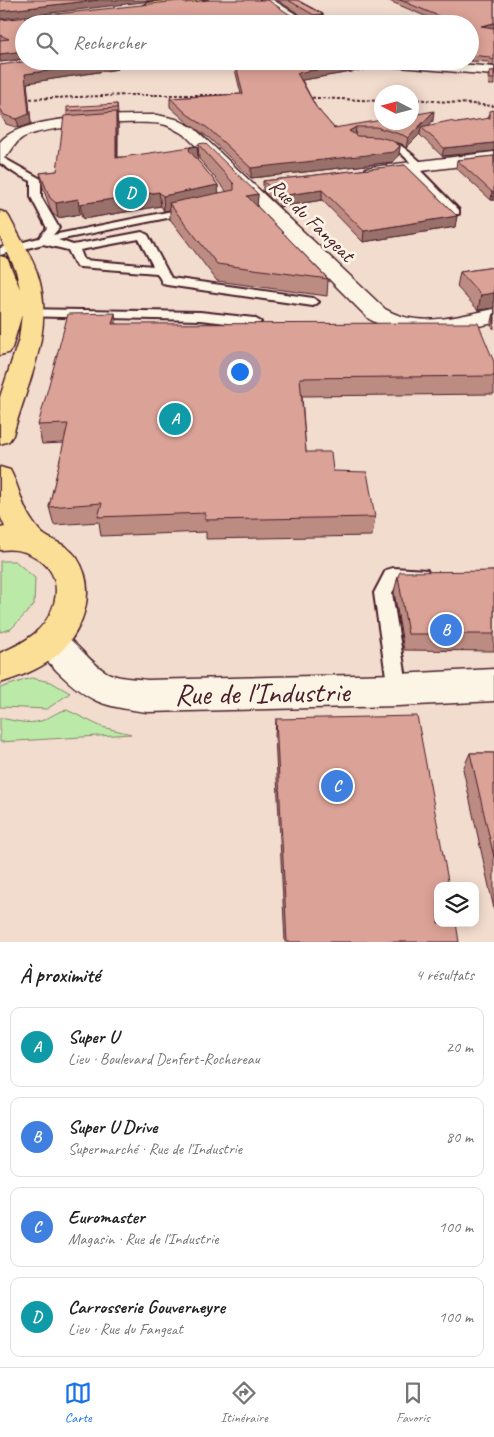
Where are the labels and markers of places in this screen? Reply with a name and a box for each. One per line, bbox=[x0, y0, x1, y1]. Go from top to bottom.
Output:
pin: D bbox=[115, 174, 147, 212]
pin: A bbox=[159, 400, 191, 438]
pin: B bbox=[430, 611, 462, 649]
pin: C bbox=[321, 767, 353, 805]

